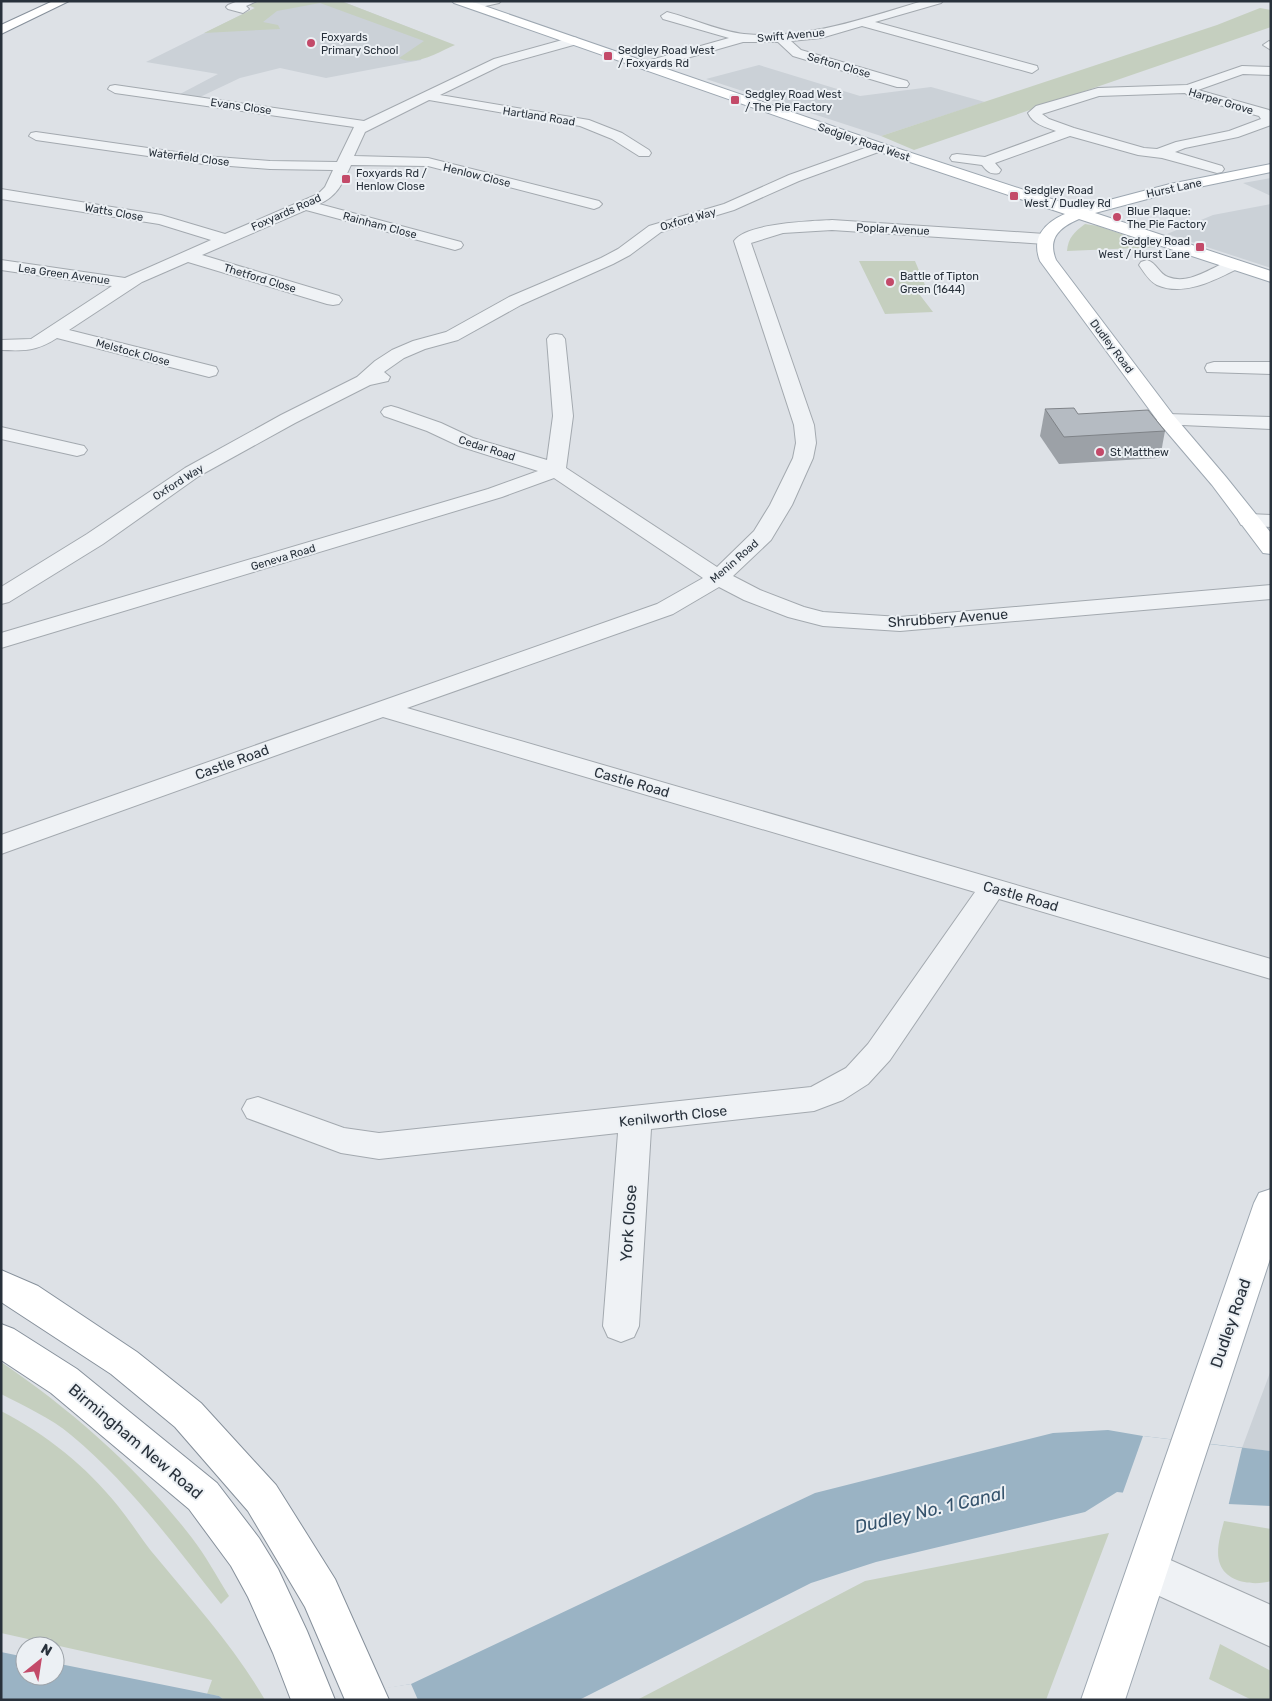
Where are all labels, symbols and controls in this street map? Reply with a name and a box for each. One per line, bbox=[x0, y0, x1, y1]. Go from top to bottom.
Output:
street label: Swift Avenue bbox=[757, 26, 825, 45]
place label: Foxyards Primary School bbox=[321, 31, 398, 57]
marker: Foxyards Primary School bbox=[305, 37, 317, 49]
place label: Sedgley Road West / Foxyards Rd bbox=[618, 44, 715, 70]
marker: Sedgley Road West / Foxyards Rd bbox=[602, 50, 614, 62]
street label: Sefton Close bbox=[806, 50, 872, 81]
street label: Harper Grove bbox=[1187, 85, 1255, 118]
place label: Sedgley Road West / The Pie Factory bbox=[745, 88, 842, 114]
marker: Sedgley Road West / The Pie Factory bbox=[729, 94, 741, 106]
street label: Evans Close bbox=[210, 96, 272, 117]
street label: Hartland Road bbox=[502, 104, 576, 129]
street label: Sedgley Road West bbox=[816, 121, 912, 165]
street label: Waterfield Close bbox=[148, 146, 230, 169]
street label: Henlow Close bbox=[442, 161, 512, 190]
place label: Foxyards Rd / Henlow Close bbox=[356, 167, 428, 193]
marker: Foxyards Rd / Henlow Close bbox=[340, 173, 352, 185]
street label: Hurst Lane bbox=[1145, 176, 1203, 201]
place label: Sedgley Road West / Dudley Rd bbox=[1024, 184, 1111, 210]
marker: Sedgley Road West / Dudley Rd bbox=[1008, 190, 1020, 202]
street label: Foxyards Road bbox=[249, 191, 323, 234]
street label: Watts Close bbox=[83, 201, 144, 224]
street label: Oxford Way bbox=[659, 205, 718, 234]
place label: Blue Plaque: The Pie Factory bbox=[1127, 205, 1206, 231]
street label: Rainham Close bbox=[342, 209, 418, 242]
marker: Blue Plaque: The Pie Factory bbox=[1111, 211, 1123, 223]
street label: Poplar Avenue bbox=[856, 221, 930, 238]
place label: Sedgley Road West / Hurst Lane bbox=[1098, 235, 1190, 261]
marker: Sedgley Road West / Hurst Lane bbox=[1194, 241, 1206, 253]
street label: Thetford Close bbox=[222, 261, 298, 296]
street label: Lea Green Avenue bbox=[17, 262, 111, 287]
place label: Battle of Tipton Green (1644) bbox=[900, 270, 979, 296]
marker: Battle of Tipton Green (1644) bbox=[884, 276, 896, 288]
street label: Dudley Road bbox=[1087, 317, 1136, 376]
street label: Melstock Close bbox=[94, 336, 171, 369]
street label: Cedar Road bbox=[457, 433, 517, 464]
marker: St Matthew bbox=[1094, 446, 1106, 458]
place label: St Matthew bbox=[1110, 446, 1169, 459]
street label: Oxford Way bbox=[150, 462, 206, 503]
street label: Menin Road bbox=[708, 537, 761, 586]
street label: Geneva Road bbox=[249, 541, 317, 573]
street label: Shrubbery Avenue bbox=[887, 606, 1009, 631]
street label: Castle Road bbox=[193, 741, 271, 784]
street label: Castle Road bbox=[592, 764, 671, 801]
street label: Castle Road bbox=[981, 878, 1060, 915]
street label: Kenilworth Close bbox=[618, 1102, 728, 1131]
street label: York Close bbox=[616, 1184, 641, 1262]
street label: Dudley Road bbox=[1206, 1276, 1255, 1370]
street label: Birmingham New Road bbox=[65, 1380, 206, 1503]
water label: Dudley No. 1 Canal bbox=[852, 1482, 1008, 1538]
north arrow bbox=[15, 1636, 65, 1686]
text: N bbox=[38, 1640, 55, 1660]

